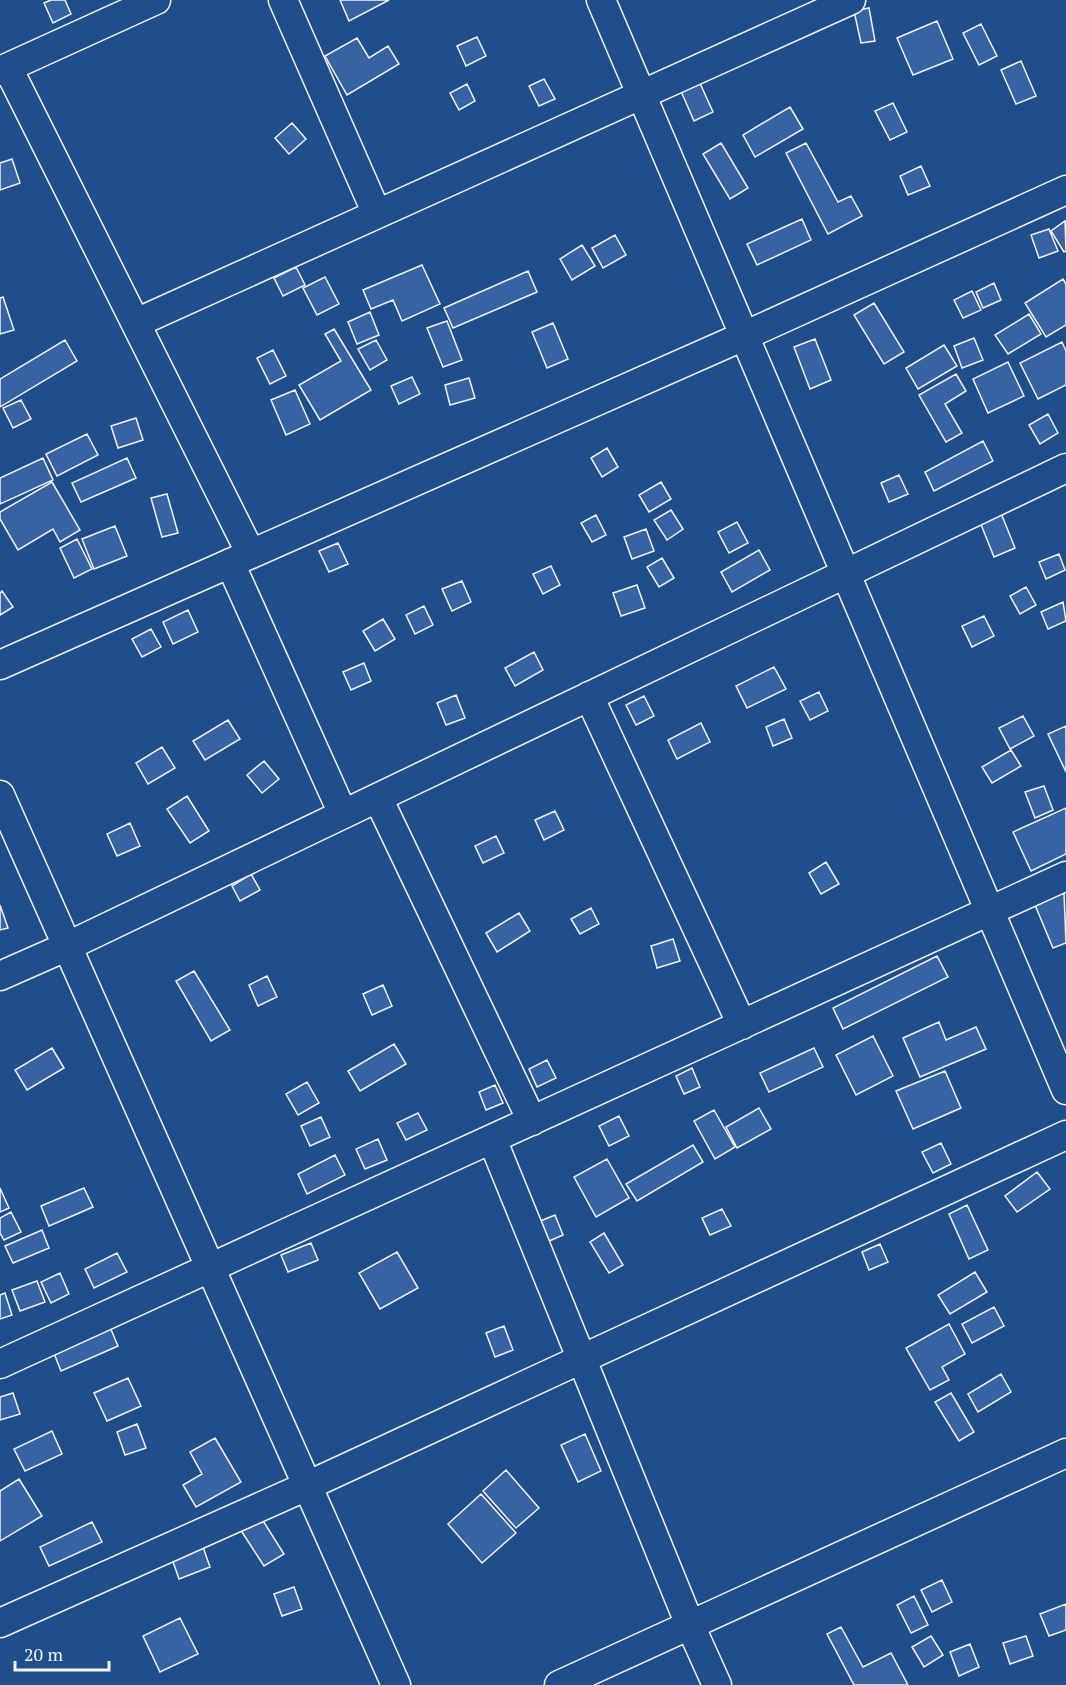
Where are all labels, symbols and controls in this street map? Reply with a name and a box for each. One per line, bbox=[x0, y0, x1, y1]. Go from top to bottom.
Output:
scale bar bbox=[15, 1634, 110, 1672]
text: 20 m bbox=[24, 1642, 64, 1666]

